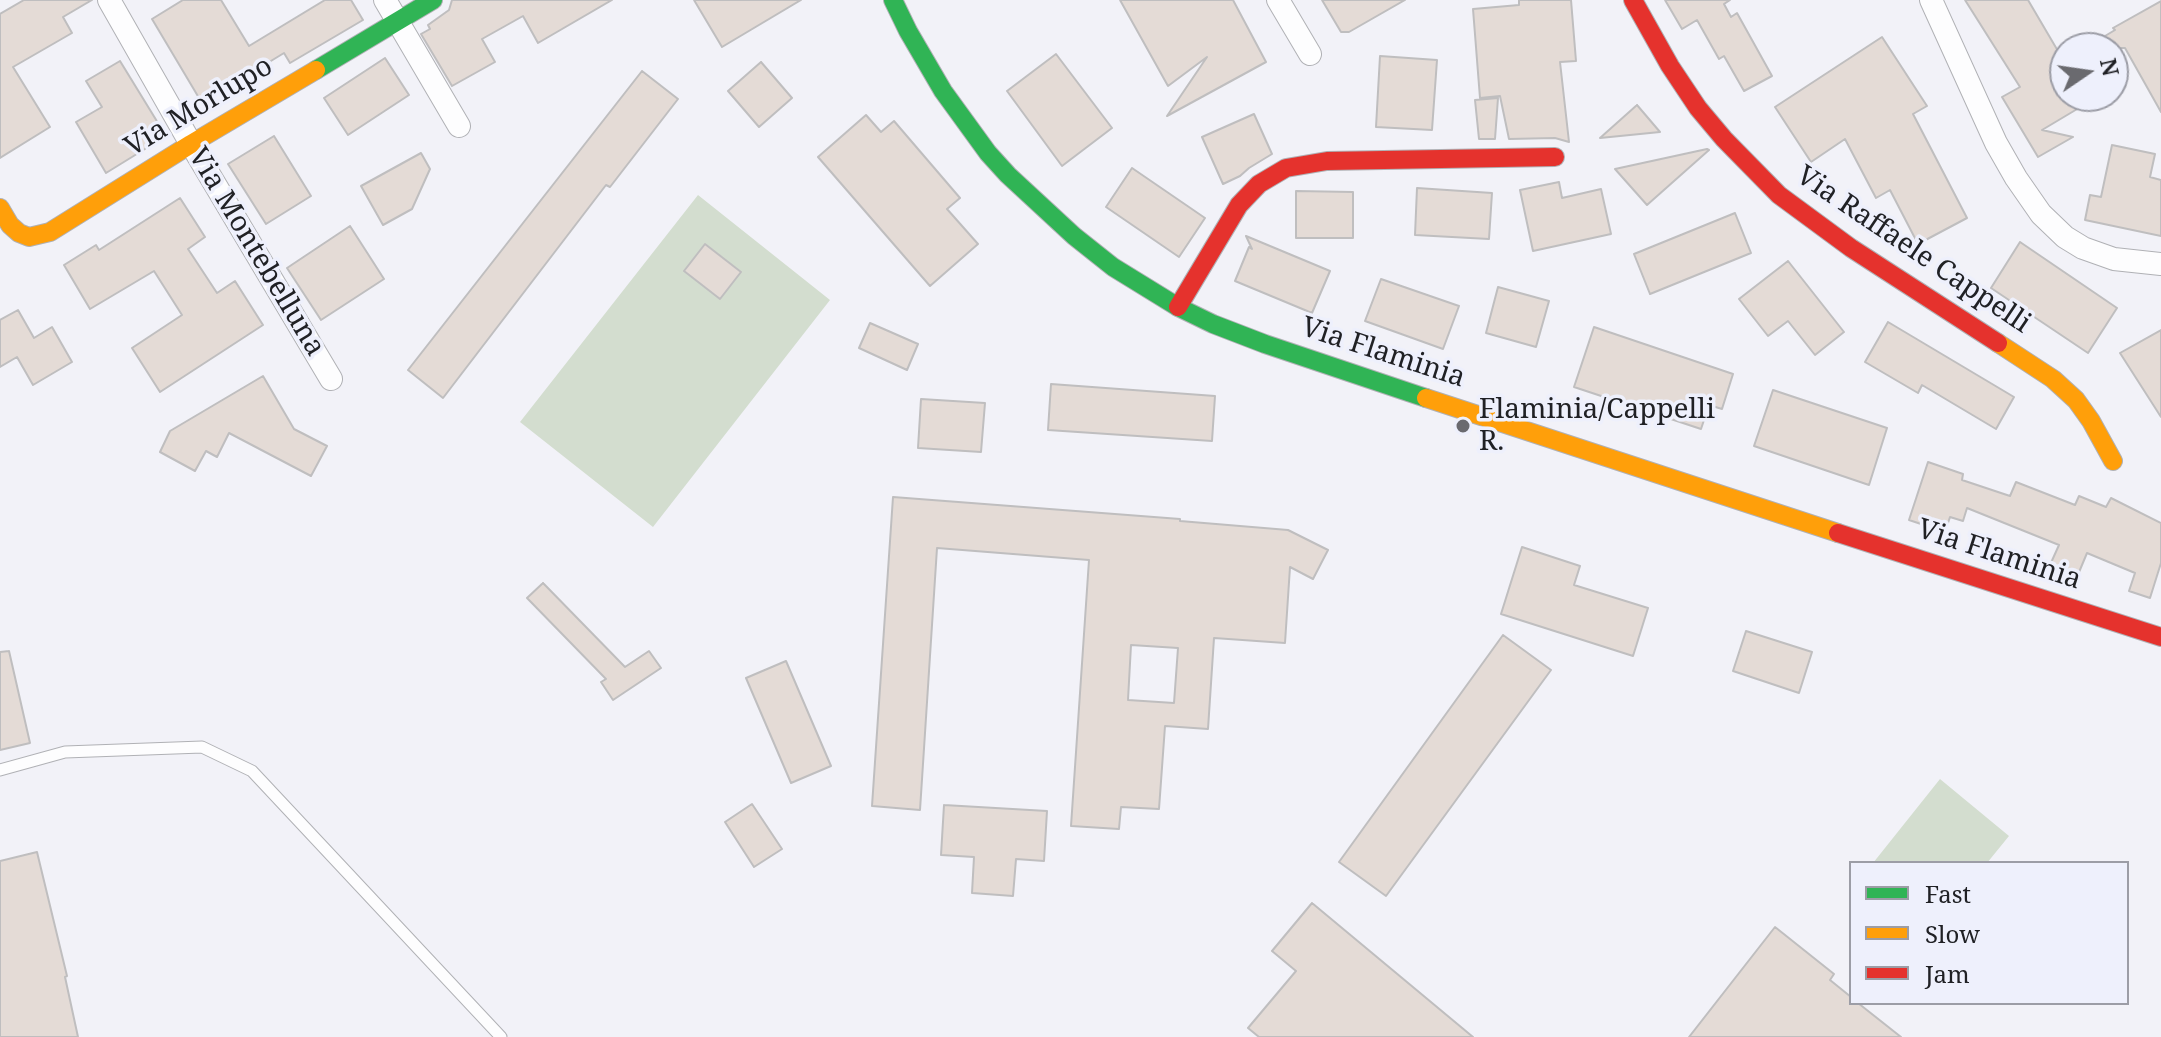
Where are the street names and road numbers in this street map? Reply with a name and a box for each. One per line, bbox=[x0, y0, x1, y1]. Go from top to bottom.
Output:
street label: Via Morlupo bbox=[119, 50, 279, 164]
street label: Via Montebelluna bbox=[180, 142, 332, 362]
street label: Via Raffaele Cappelli bbox=[1790, 159, 2036, 341]
street label: Via Flaminia bbox=[1297, 311, 1469, 395]
street label: Via Flaminia bbox=[1913, 513, 2085, 597]

